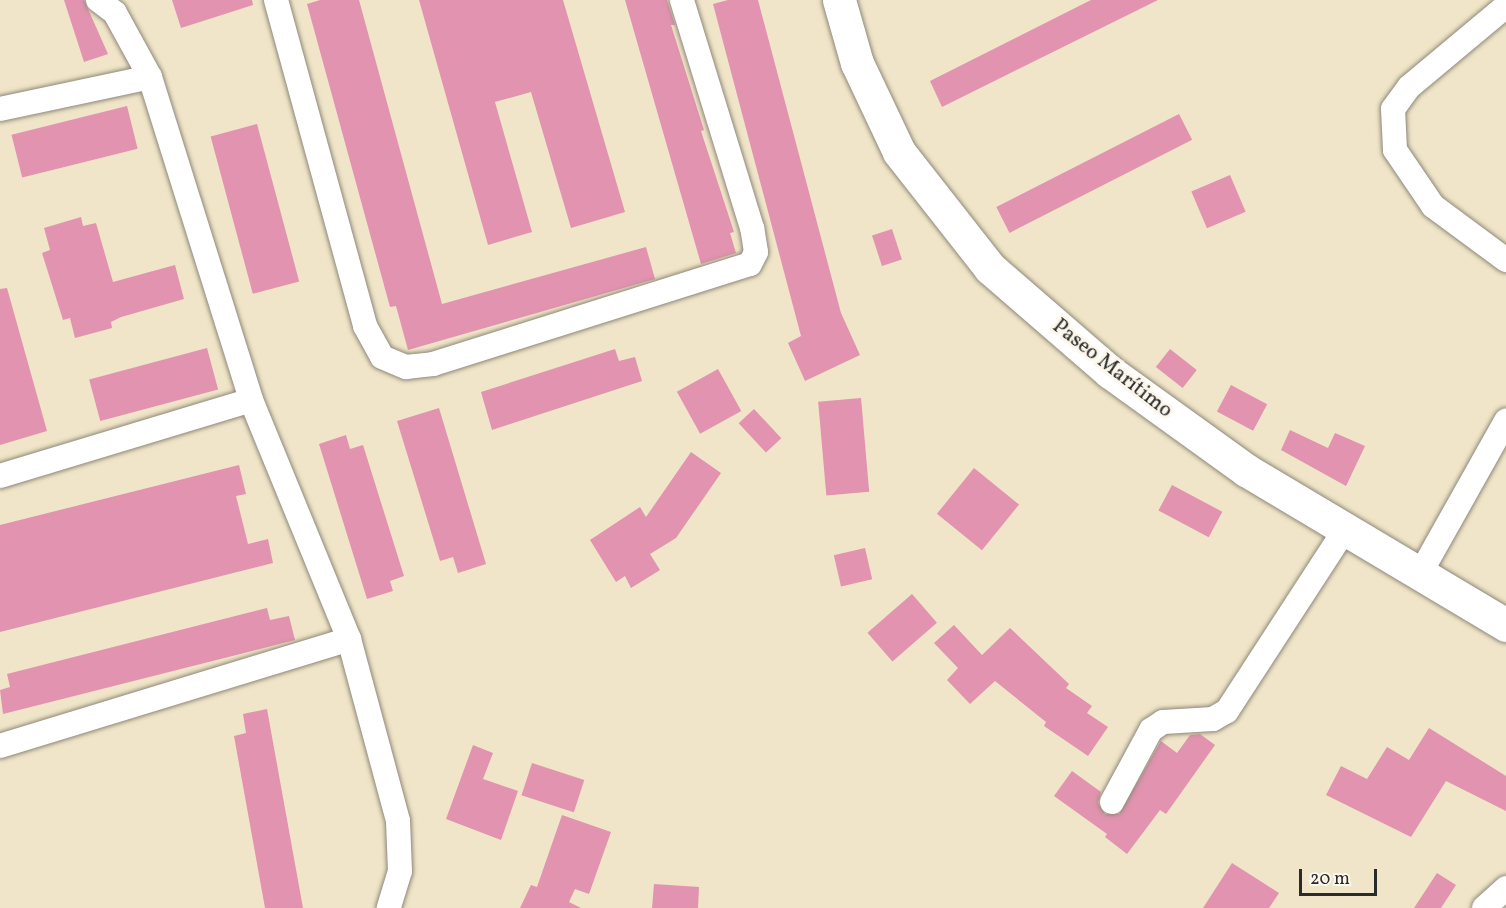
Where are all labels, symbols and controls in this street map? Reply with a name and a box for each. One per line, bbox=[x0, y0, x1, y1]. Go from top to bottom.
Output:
street label: Paseo Marítimo bbox=[1047, 314, 1177, 424]
scale bar bbox=[1302, 857, 1380, 895]
text: 20 m bbox=[1310, 867, 1350, 892]

